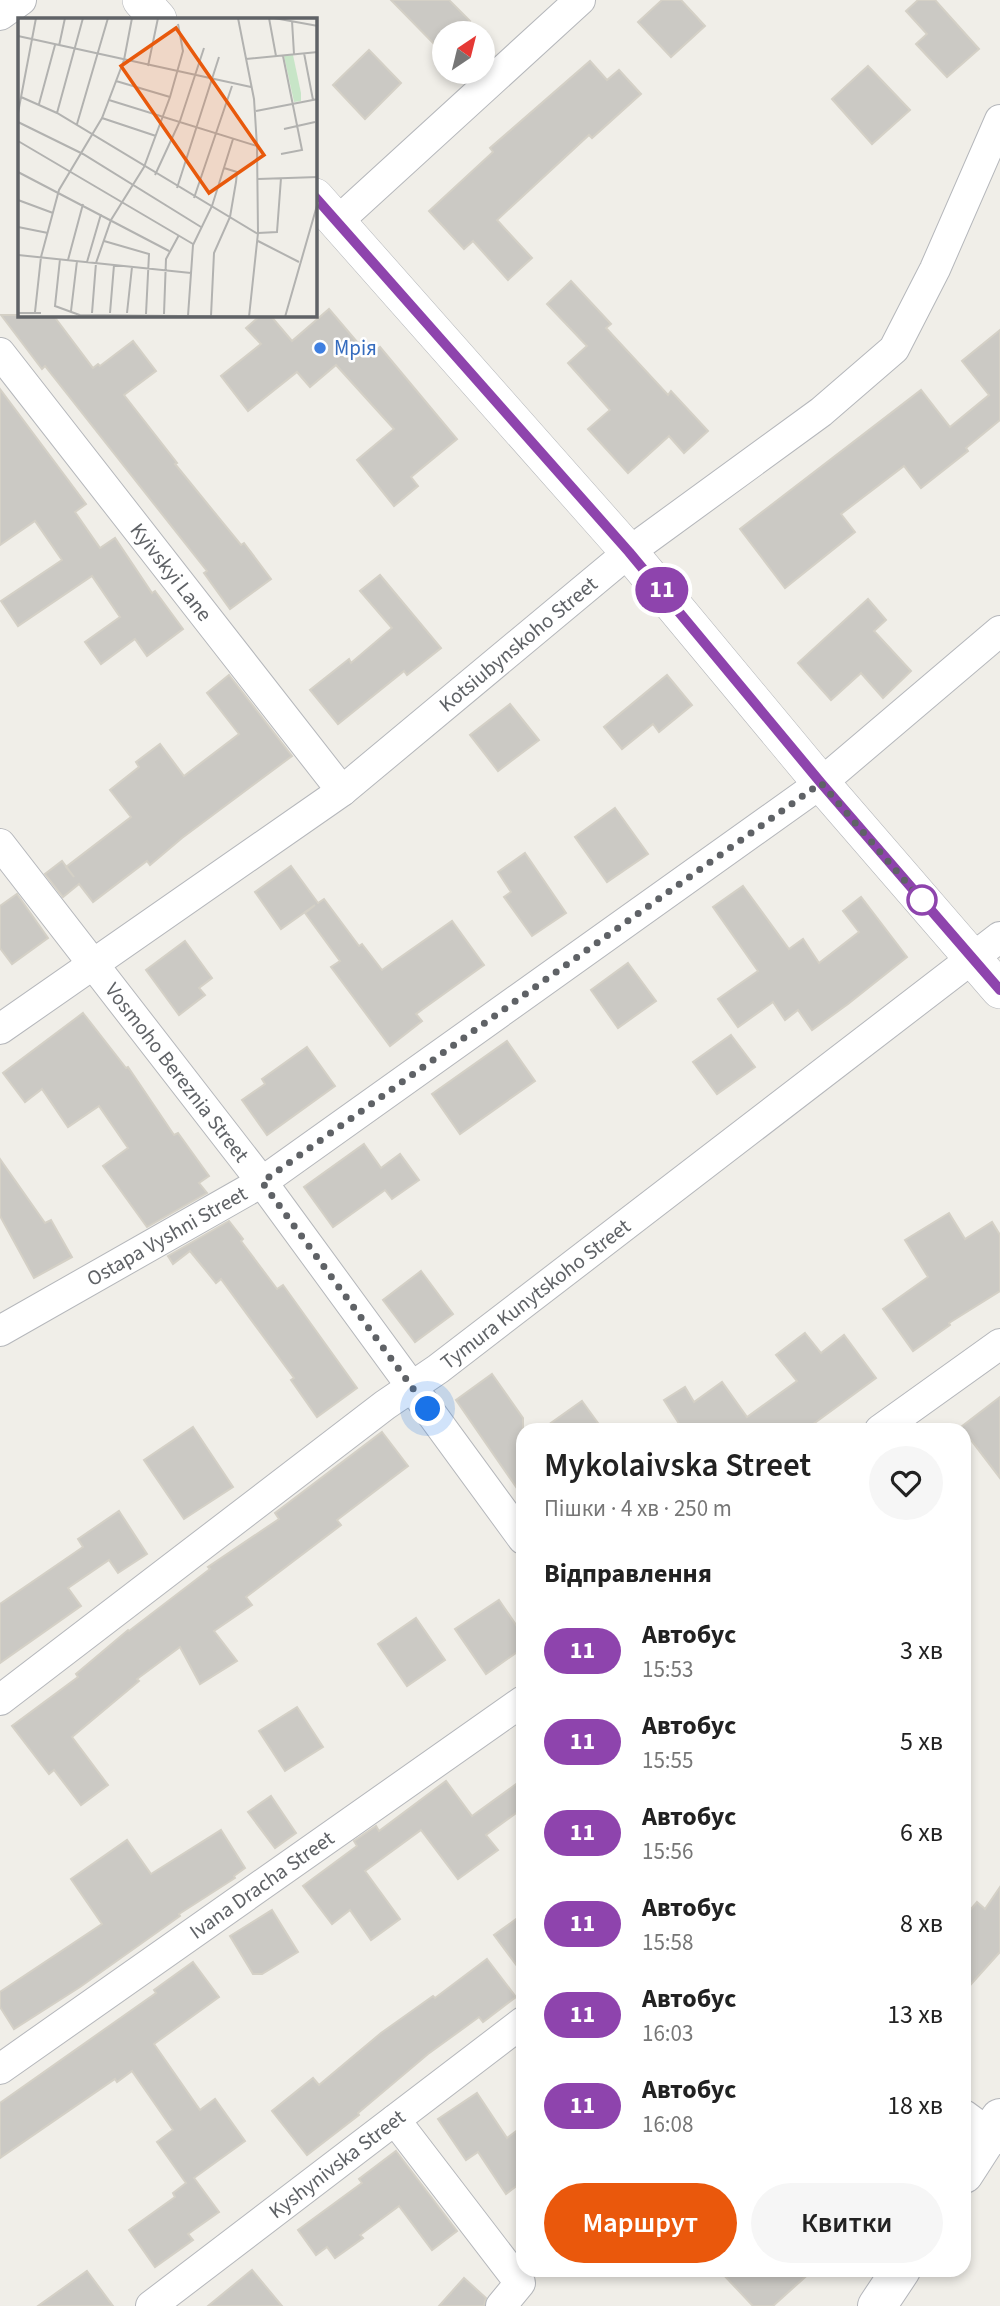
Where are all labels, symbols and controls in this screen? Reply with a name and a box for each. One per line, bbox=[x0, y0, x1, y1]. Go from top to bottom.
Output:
inset map bbox=[18, 18, 317, 317]
north arrow bbox=[432, 21, 495, 84]
map controls bbox=[432, 21, 495, 84]
place label: Мрія bbox=[334, 333, 377, 363]
marker: Мрія bbox=[312, 340, 328, 356]
street label: Kyivskyi Lane bbox=[123, 517, 219, 628]
line badge: 11 bbox=[630, 567, 694, 613]
street label: Kotsiubynskoho Street bbox=[433, 569, 604, 719]
text: 11 bbox=[649, 572, 675, 607]
unlabelled marker bbox=[907, 885, 937, 915]
street label: Vosmoho Bereznia Street bbox=[98, 976, 256, 1168]
street label: Ostapa Vyshni Street bbox=[81, 1179, 253, 1294]
street label: Tymura Kunytskoho Street bbox=[434, 1211, 637, 1377]
your location bbox=[410, 1391, 445, 1426]
text: Mykolaivska Street bbox=[544, 1442, 811, 1489]
button: heart bbox=[869, 1446, 943, 1520]
text: Пішки · 4 хв · 250 m bbox=[544, 1492, 732, 1525]
text: Відправлення bbox=[544, 1555, 712, 1592]
text: Автобус bbox=[642, 1616, 736, 1653]
text: 3 хв bbox=[900, 1632, 943, 1669]
text: 11 bbox=[570, 1633, 595, 1668]
text: 15:53 bbox=[642, 1653, 693, 1686]
text: Автобус bbox=[642, 1707, 736, 1744]
text: 5 хв bbox=[900, 1723, 943, 1760]
text: 11 bbox=[570, 1724, 595, 1759]
text: 15:55 bbox=[642, 1744, 693, 1777]
text: Автобус bbox=[642, 1798, 736, 1835]
text: 6 хв bbox=[900, 1814, 943, 1851]
text: 11 bbox=[570, 1815, 595, 1850]
street label: Ivana Dracha Street bbox=[183, 1824, 340, 1946]
text: 15:56 bbox=[642, 1835, 693, 1868]
text: Автобус bbox=[642, 1889, 736, 1926]
text: 8 хв bbox=[900, 1905, 943, 1942]
text: 11 bbox=[570, 1906, 595, 1941]
text: 15:58 bbox=[642, 1926, 693, 1959]
text: Автобус bbox=[642, 1980, 736, 2017]
text: 13 хв bbox=[887, 1996, 943, 2033]
text: 11 bbox=[570, 1997, 595, 2032]
text: 16:03 bbox=[642, 2017, 693, 2050]
text: Автобус bbox=[642, 2071, 736, 2108]
text: 18 хв bbox=[887, 2087, 943, 2124]
text: 11 bbox=[570, 2088, 595, 2123]
street label: Kyshynivska Street bbox=[262, 2102, 411, 2226]
text: 16:08 bbox=[642, 2108, 693, 2141]
button: Маршрут bbox=[544, 2183, 737, 2263]
button: Квитки bbox=[751, 2183, 943, 2263]

